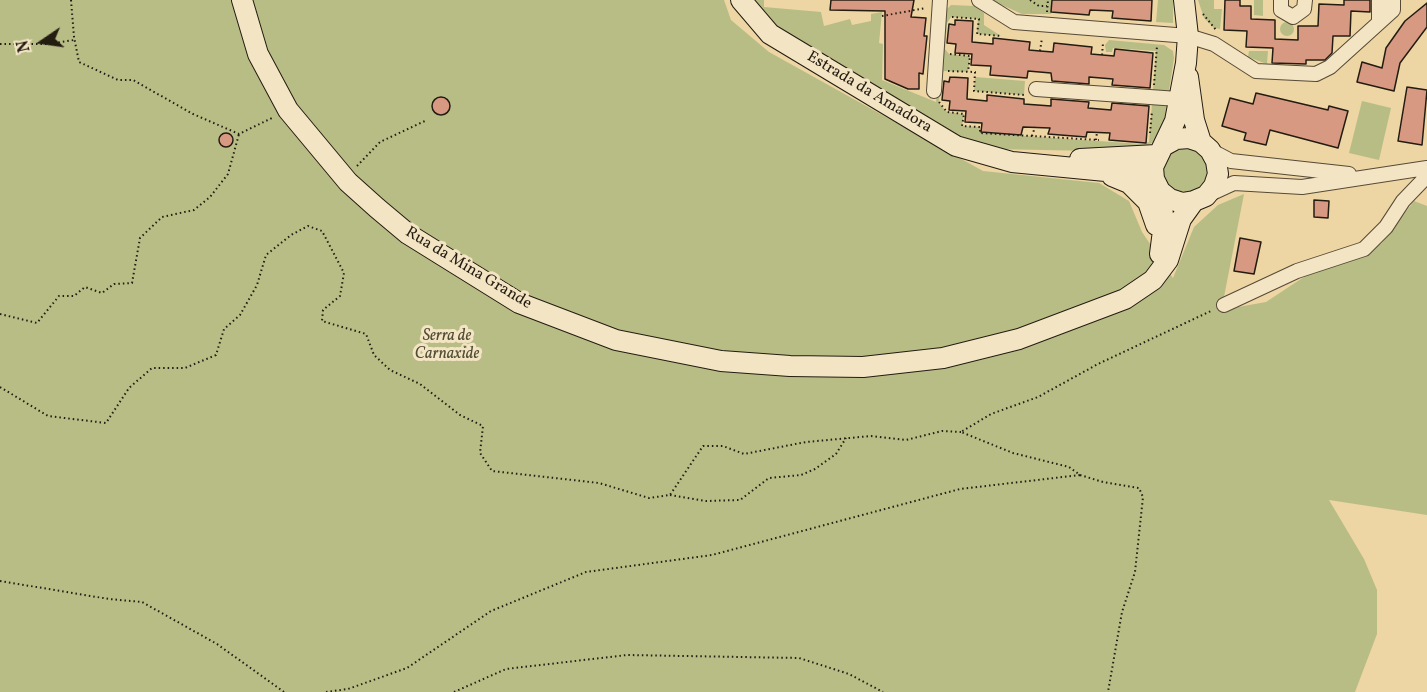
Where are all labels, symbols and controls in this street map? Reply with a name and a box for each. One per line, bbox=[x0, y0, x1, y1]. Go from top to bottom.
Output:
north arrow bbox=[12, 12, 72, 72]
text: N bbox=[12, 38, 36, 54]
street label: Estrada da Amadora bbox=[803, 48, 935, 138]
street label: Rua da Mina Grande bbox=[401, 224, 535, 314]
park label: Serra de Carnaxide bbox=[415, 327, 479, 365]

